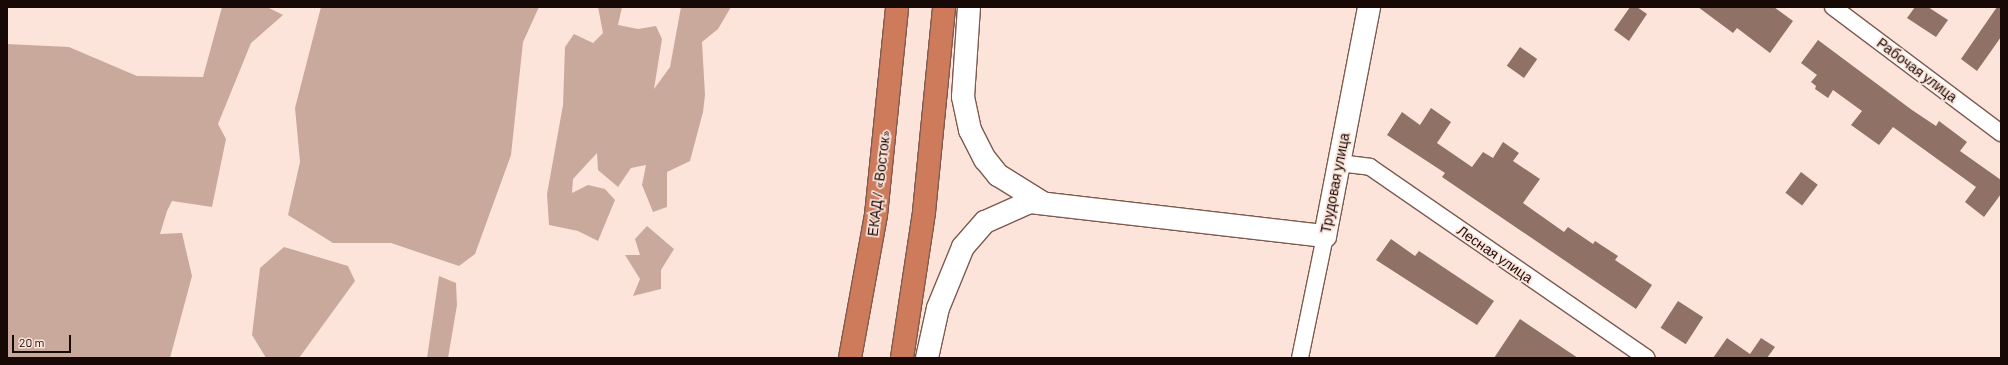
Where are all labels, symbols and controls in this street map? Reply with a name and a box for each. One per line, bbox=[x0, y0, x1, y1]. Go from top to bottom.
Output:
street label: Рабочая улица bbox=[1874, 34, 1960, 106]
street label: ЕКАД / «Восток» bbox=[864, 129, 894, 237]
street label: Трудовая улица bbox=[1317, 131, 1353, 235]
street label: Лесная улица bbox=[1454, 222, 1536, 286]
scale bar bbox=[14, 327, 73, 353]
text: 20 m bbox=[19, 335, 45, 349]

